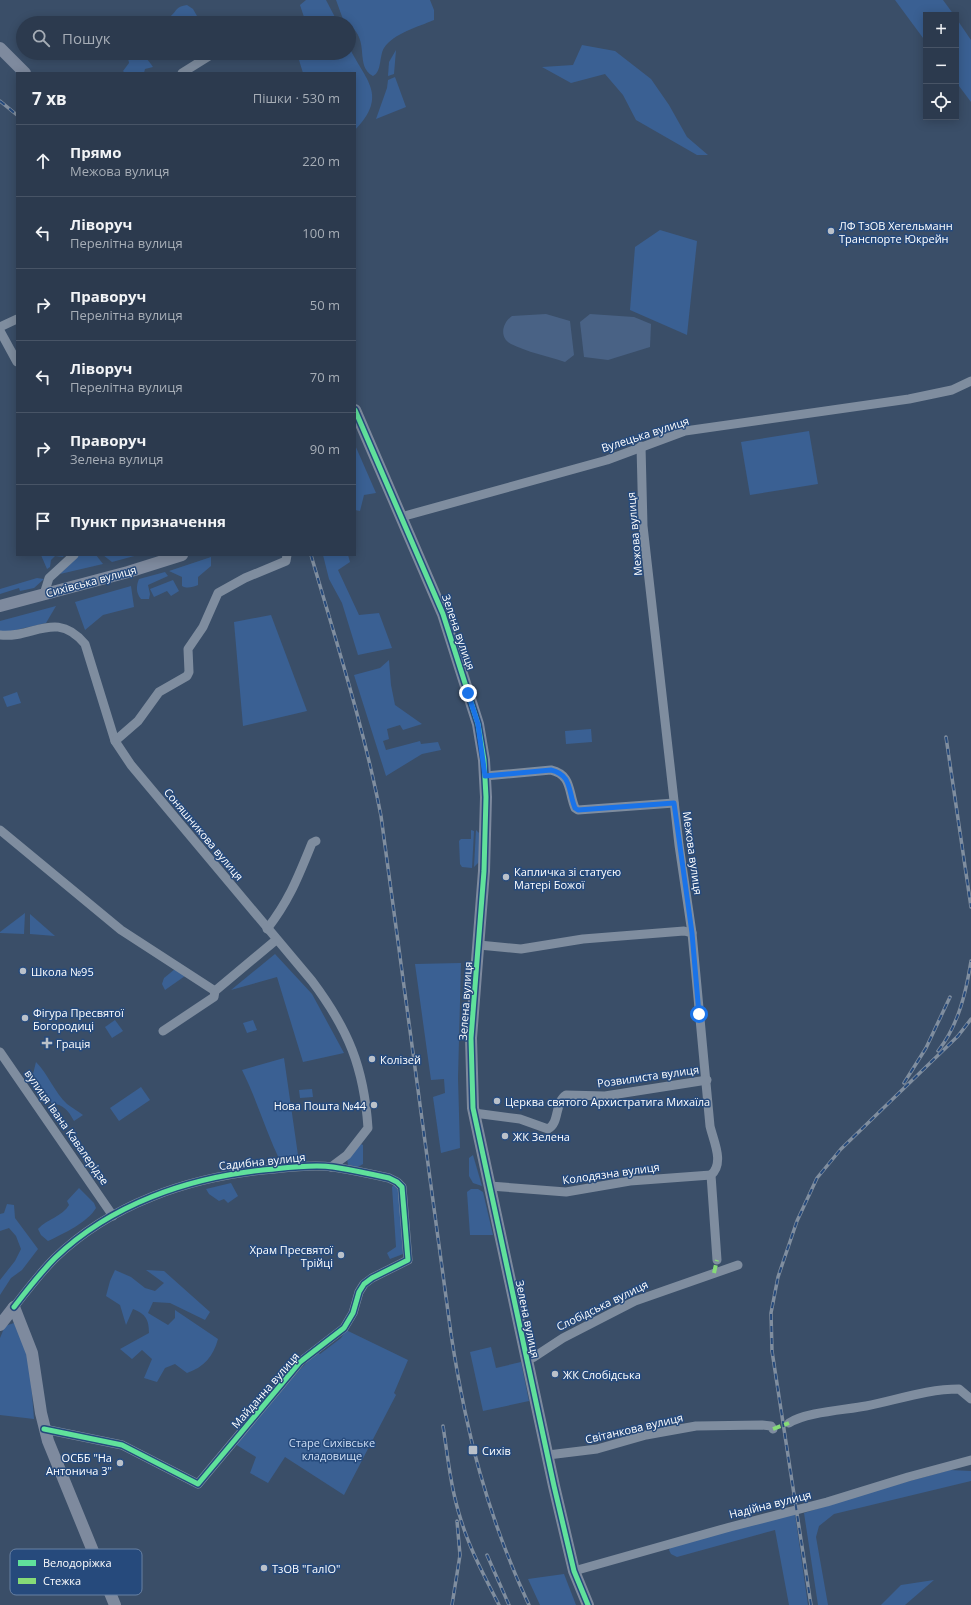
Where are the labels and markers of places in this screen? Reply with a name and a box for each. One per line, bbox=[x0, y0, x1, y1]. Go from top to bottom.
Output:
place label: ЛФ ТзОВ Хегельманн Транспорте Юкрейн bbox=[839, 218, 953, 246]
marker: ЛФ ТзОВ Хегельманн Транспорте Юкрейн bbox=[826, 226, 836, 236]
place label: Капличка зі статуєю Матері Божої bbox=[514, 864, 621, 892]
marker: Капличка зі статуєю Матері Божої bbox=[501, 872, 511, 882]
place label: Школа №95 bbox=[31, 964, 94, 979]
marker: Школа №95 bbox=[18, 966, 28, 976]
place label: Фігура Пресвятої Богородиці bbox=[33, 1005, 124, 1033]
marker: Фігура Пресвятої Богородиці bbox=[20, 1013, 30, 1023]
place label: Грація bbox=[56, 1036, 90, 1051]
marker: Грація bbox=[41, 1037, 53, 1049]
place label: Колізей bbox=[380, 1052, 421, 1067]
marker: Колізей bbox=[367, 1054, 377, 1064]
place label: Церква святого Архистратига Михаїла bbox=[505, 1094, 710, 1109]
marker: Церква святого Архистратига Михаїла bbox=[492, 1096, 502, 1106]
place label: Нова Пошта №44 bbox=[274, 1098, 367, 1113]
marker: Нова Пошта №44 bbox=[369, 1100, 379, 1110]
place label: ЖК Зелена bbox=[513, 1129, 570, 1144]
marker: ЖК Зелена bbox=[500, 1131, 510, 1141]
place label: Храм Пресвятої Трійці bbox=[250, 1242, 333, 1270]
marker: Храм Пресвятої Трійці bbox=[336, 1250, 346, 1260]
place label: ЖК Слобідська bbox=[563, 1367, 641, 1382]
marker: ЖК Слобідська bbox=[550, 1369, 560, 1379]
place label: Сихів bbox=[482, 1443, 511, 1458]
marker: Сихів bbox=[467, 1444, 479, 1456]
place label: ОСББ "На Антонича 3" bbox=[46, 1450, 112, 1478]
marker: ОСББ "На Антонича 3" bbox=[115, 1458, 125, 1468]
place label: ТзОВ "ГалІО" bbox=[272, 1561, 340, 1576]
marker: ТзОВ "ГалІО" bbox=[259, 1563, 269, 1573]

